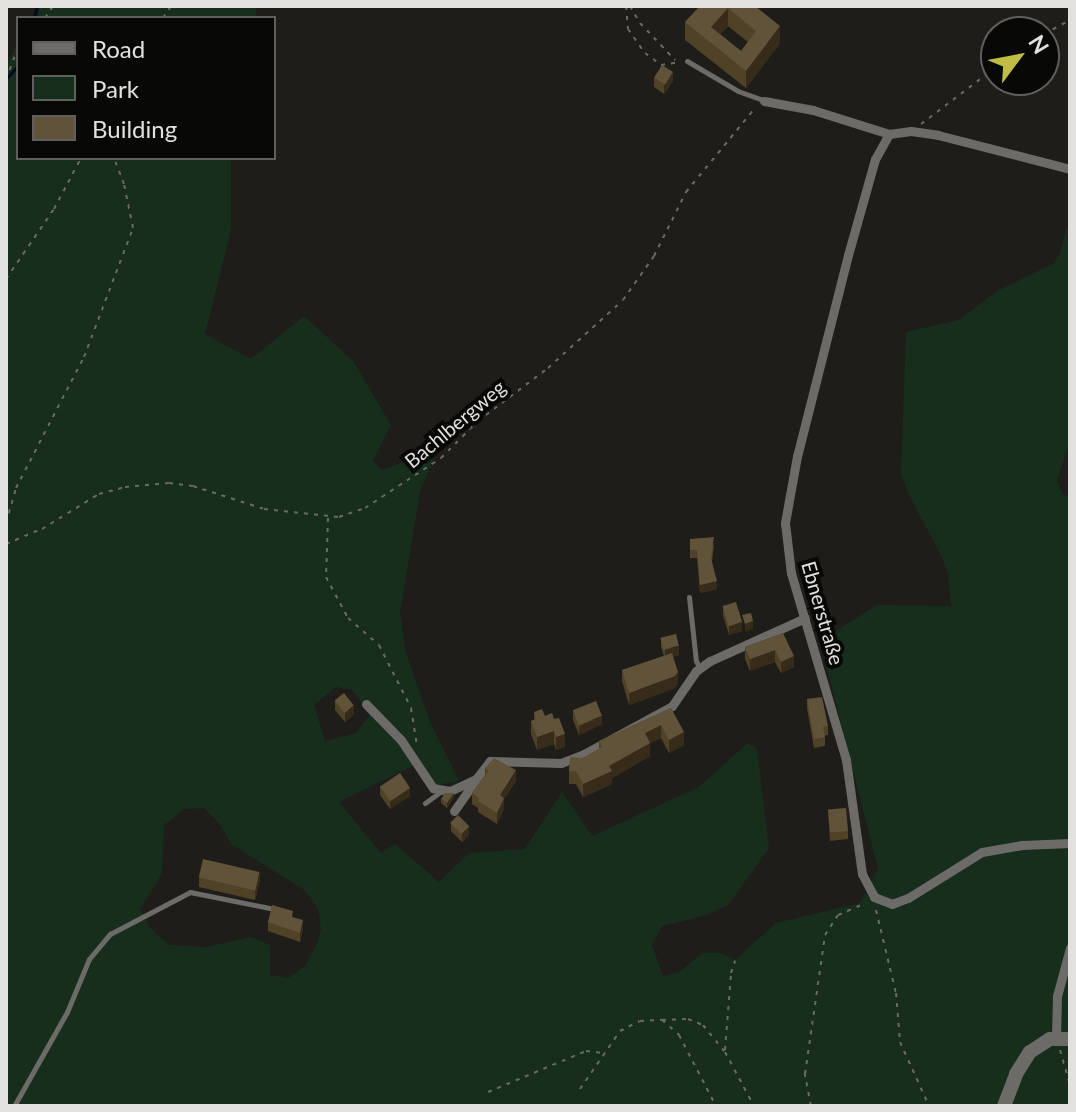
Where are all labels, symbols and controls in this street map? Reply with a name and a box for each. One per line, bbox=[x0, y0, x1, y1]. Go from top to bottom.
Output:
legend bbox=[16, 16, 276, 160]
north arrow bbox=[980, 16, 1060, 96]
text: N bbox=[1023, 30, 1055, 58]
text: Road bbox=[92, 34, 145, 63]
text: Park bbox=[92, 74, 139, 103]
text: Building bbox=[92, 114, 177, 143]
street label: Bachlbergweg bbox=[400, 375, 510, 473]
street label: Ebnerstraße bbox=[797, 558, 849, 668]

